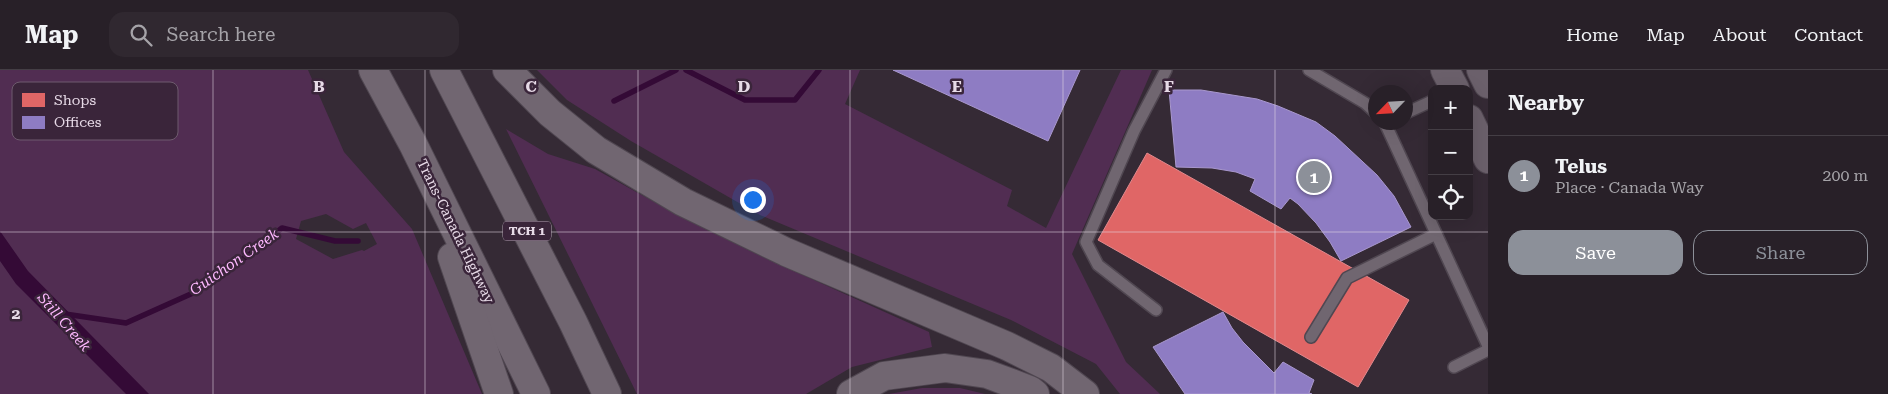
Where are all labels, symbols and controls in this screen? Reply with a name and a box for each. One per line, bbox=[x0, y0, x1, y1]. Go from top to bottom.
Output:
search box bbox=[109, 12, 459, 57]
text: Map bbox=[25, 21, 79, 49]
icon: search bbox=[127, 21, 155, 49]
text: Search here bbox=[167, 23, 275, 46]
text: Home bbox=[1566, 24, 1618, 45]
text: Map bbox=[1646, 24, 1685, 45]
text: About bbox=[1713, 24, 1766, 45]
text: Contact bbox=[1794, 24, 1863, 45]
text: B bbox=[313, 77, 325, 96]
text: C bbox=[525, 77, 537, 96]
text: D bbox=[738, 77, 751, 96]
text: E bbox=[952, 77, 962, 96]
text: F bbox=[1164, 77, 1174, 96]
legend bbox=[12, 82, 178, 140]
north arrow bbox=[1368, 85, 1413, 130]
map controls bbox=[1428, 85, 1473, 220]
button: + bbox=[1428, 85, 1473, 130]
text: Nearby bbox=[1508, 91, 1584, 115]
text: Shops bbox=[54, 92, 97, 108]
text: Offices bbox=[54, 114, 102, 130]
button: − bbox=[1428, 130, 1473, 175]
text: Telus bbox=[1555, 155, 1607, 178]
street label: Trans-Canada Highway bbox=[414, 156, 498, 306]
pin: 1 bbox=[1298, 158, 1330, 196]
text: 1 bbox=[1520, 166, 1528, 185]
text: 200 m bbox=[1822, 166, 1868, 185]
button: locate bbox=[1428, 175, 1473, 220]
text: Place · Canada Way bbox=[1555, 178, 1704, 197]
your location bbox=[740, 187, 766, 213]
road number: TCH 1 bbox=[503, 222, 551, 240]
water label: Guichon Creek bbox=[186, 224, 283, 299]
button: Save bbox=[1508, 230, 1683, 275]
button: Share bbox=[1693, 230, 1868, 275]
water label: Still Creek bbox=[33, 288, 95, 356]
text: 2 bbox=[12, 304, 21, 323]

